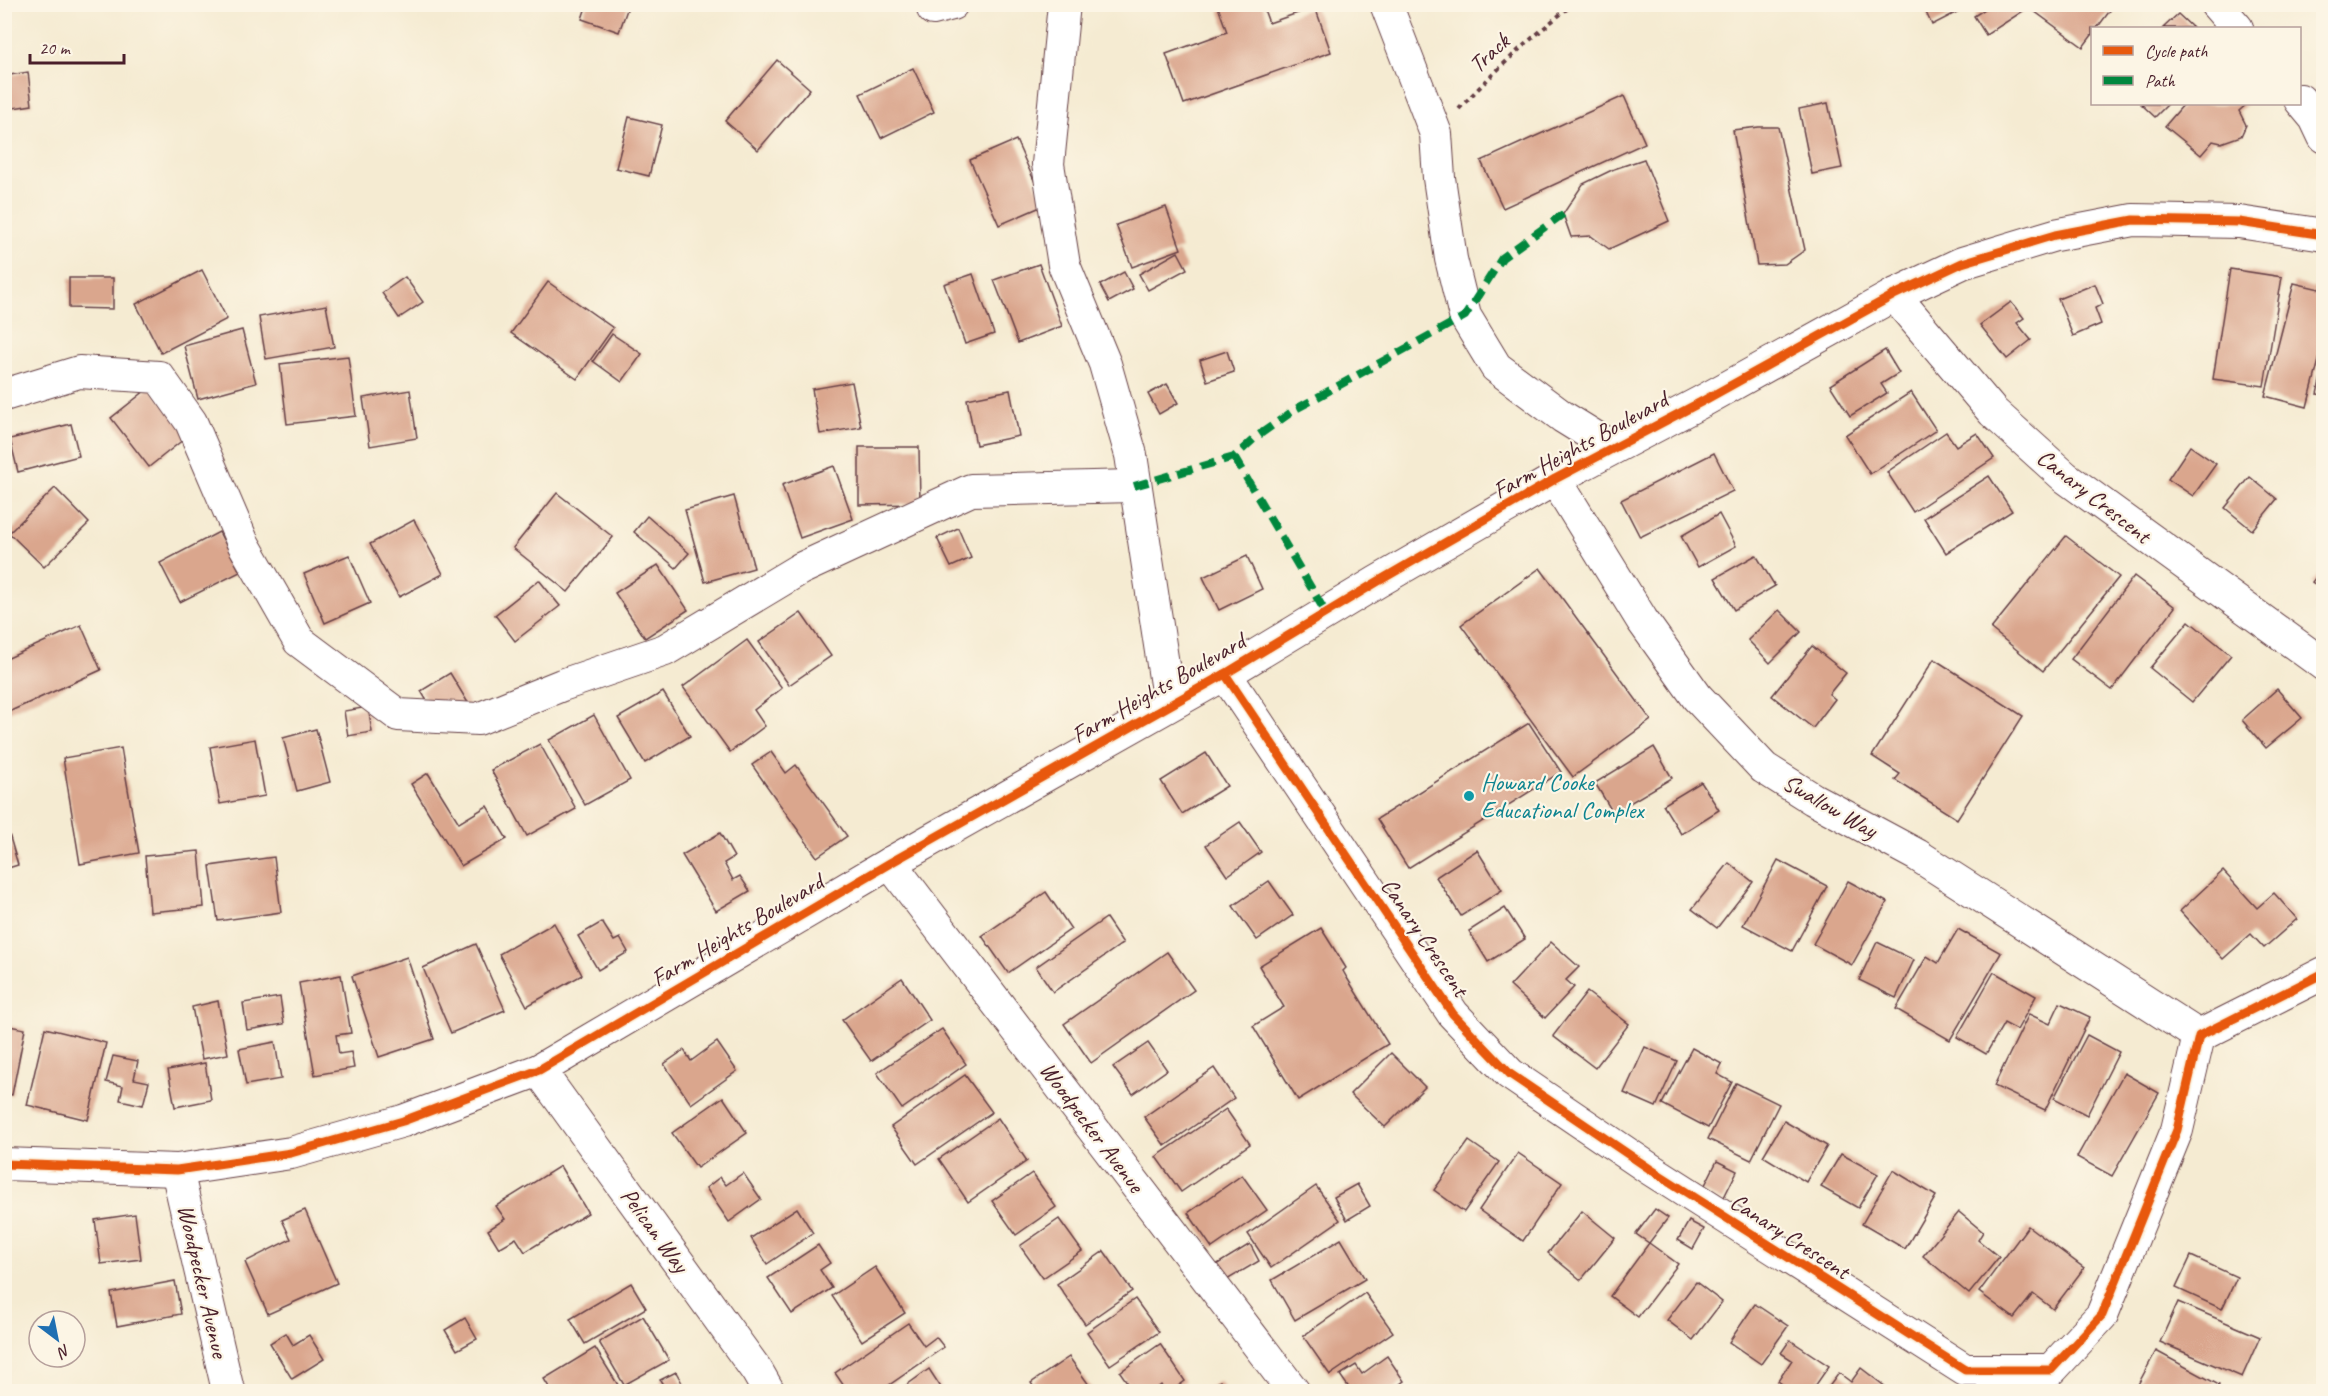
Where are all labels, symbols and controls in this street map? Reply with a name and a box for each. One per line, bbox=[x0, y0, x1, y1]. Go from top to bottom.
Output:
street label: Track bbox=[1462, 25, 1517, 79]
scale bar bbox=[30, 27, 124, 65]
legend bbox=[2091, 27, 2301, 105]
text: 20 m bbox=[39, 37, 72, 59]
text: Cycle path bbox=[2145, 40, 2208, 62]
text: Path bbox=[2145, 70, 2175, 92]
street label: Farm Heights Boulevard bbox=[1487, 383, 1676, 505]
street label: Canary Crescent bbox=[2031, 442, 2159, 551]
street label: Farm Heights Boulevard bbox=[1066, 624, 1253, 750]
place label: Howard Cooke Educational Complex bbox=[1481, 767, 1645, 825]
street label: Swallow Way bbox=[1777, 767, 1884, 846]
marker: Howard Cooke Educational Complex bbox=[1462, 789, 1476, 803]
street label: Farm Heights Boulevard bbox=[646, 865, 832, 993]
street label: Canary Crescent bbox=[1374, 872, 1477, 1004]
street label: Woodpecker Avenue bbox=[1033, 1056, 1152, 1200]
street label: Pelican Way bbox=[614, 1182, 697, 1280]
street label: Canary Crescent bbox=[1725, 1186, 1857, 1287]
street label: Woodpecker Avenue bbox=[171, 1202, 236, 1363]
north arrow bbox=[27, 1309, 87, 1369]
text: N bbox=[52, 1340, 74, 1364]

